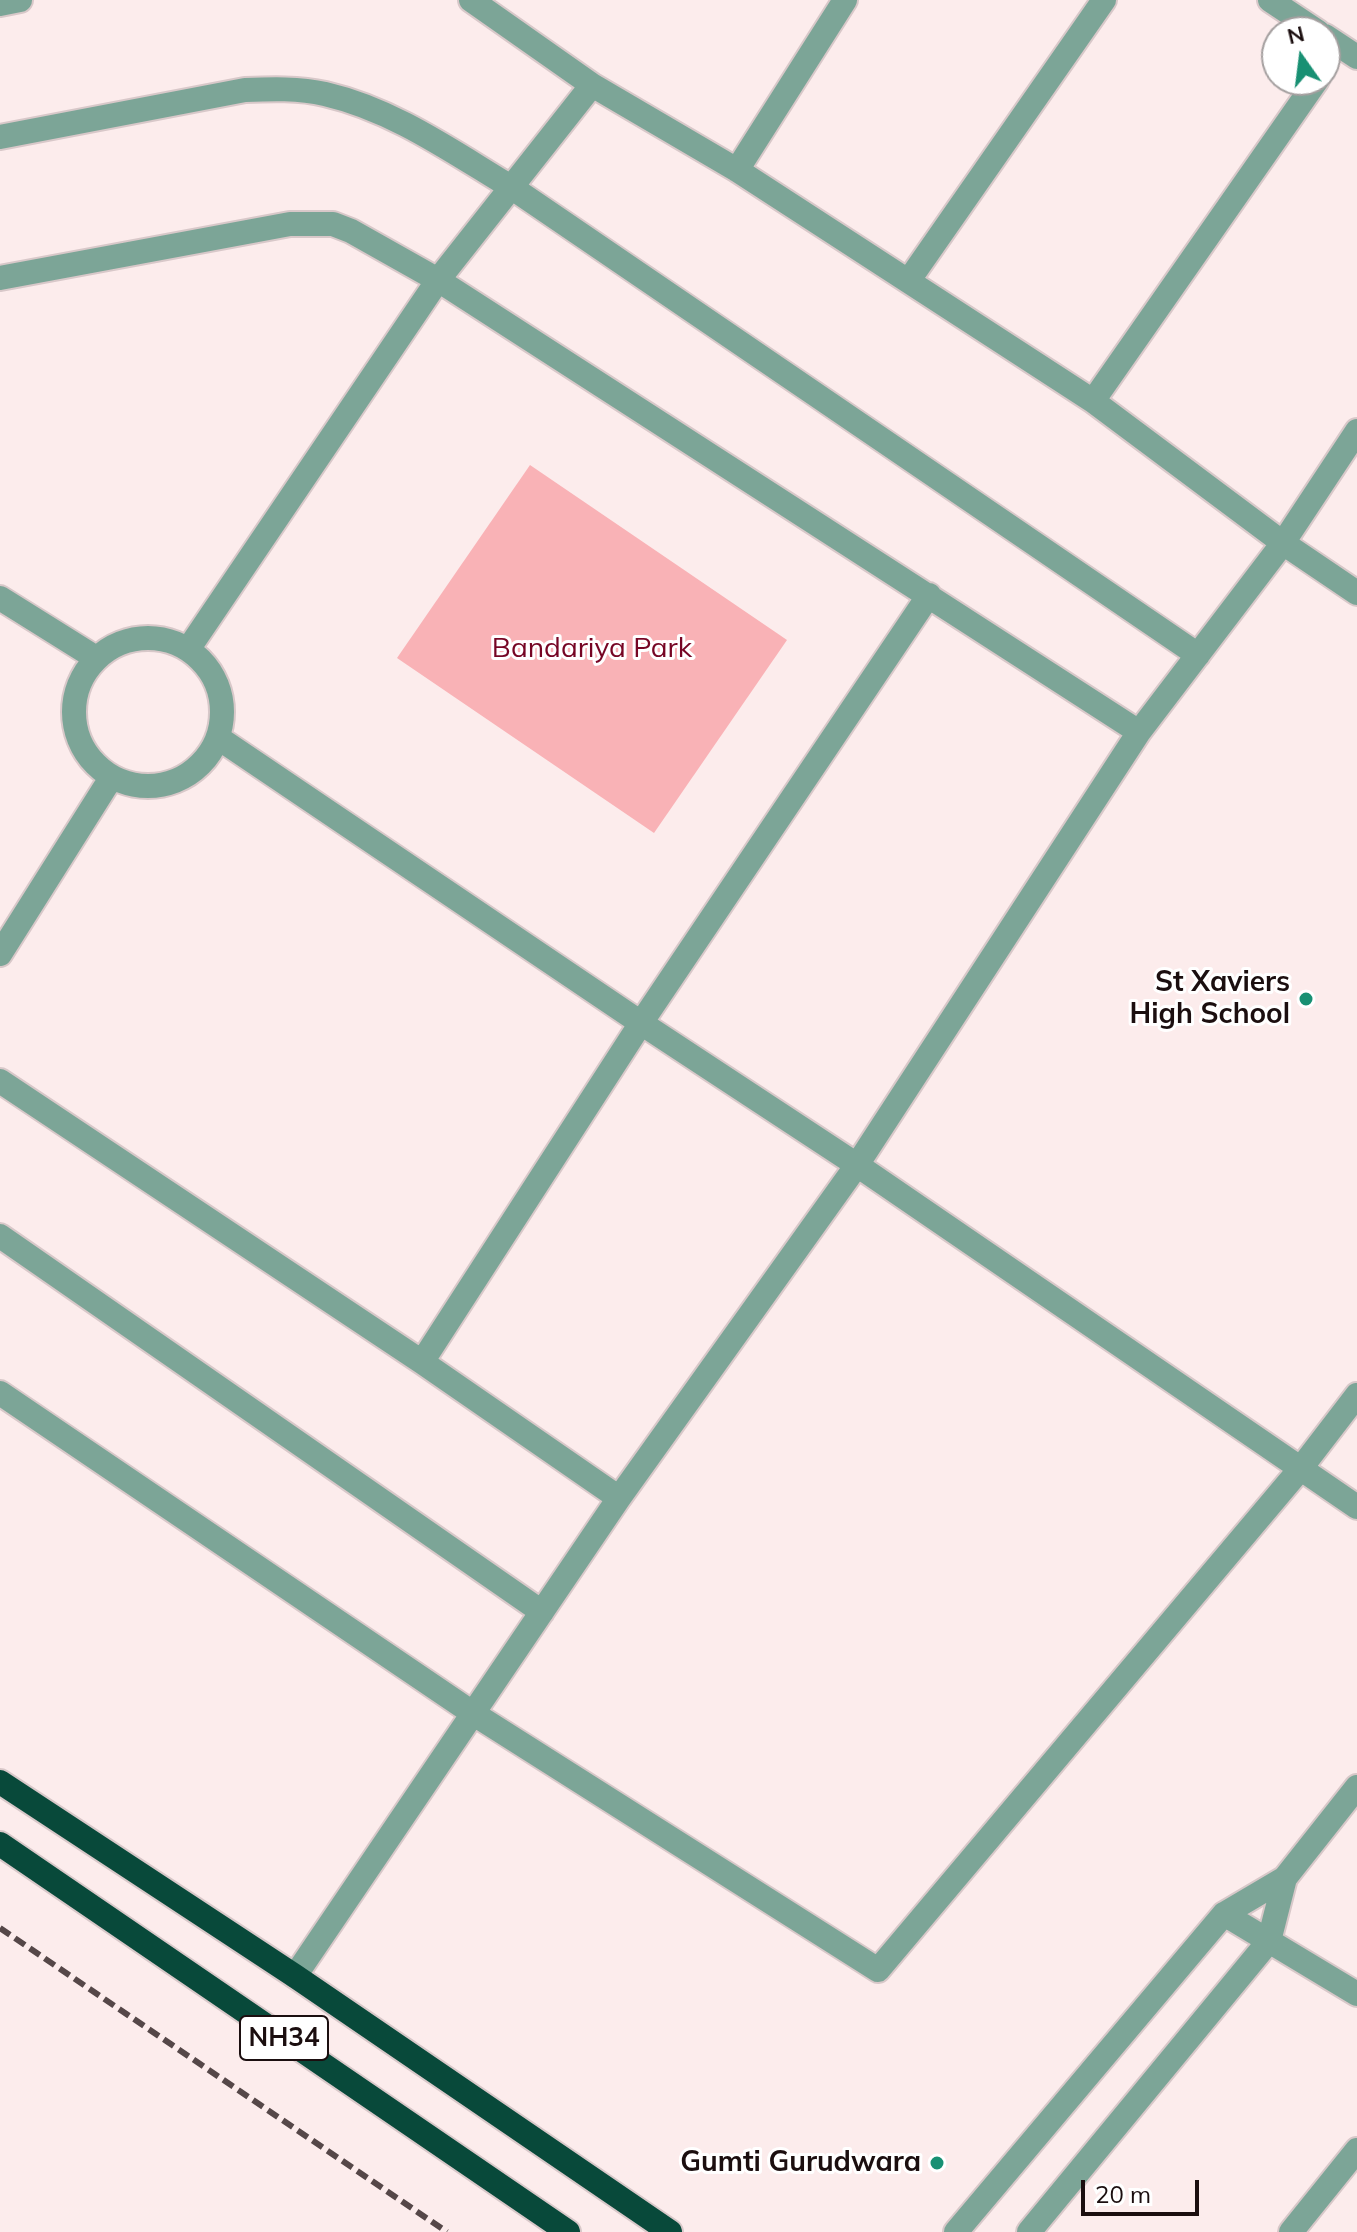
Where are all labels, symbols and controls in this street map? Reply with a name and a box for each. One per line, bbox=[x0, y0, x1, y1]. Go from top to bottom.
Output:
north arrow bbox=[1261, 16, 1341, 96]
text: N bbox=[1284, 19, 1307, 50]
park label: Bandariya Park bbox=[492, 632, 692, 666]
place label: St Xaviers High School bbox=[1130, 966, 1290, 1032]
marker: St Xaviers High School bbox=[1297, 990, 1315, 1008]
road number: NH34 bbox=[240, 2016, 328, 2060]
place label: Gumti Gurudwara bbox=[680, 2146, 921, 2180]
marker: Gumti Gurudwara bbox=[928, 2154, 946, 2172]
scale bar bbox=[1085, 2164, 1203, 2214]
text: 20 m bbox=[1095, 2179, 1151, 2209]

